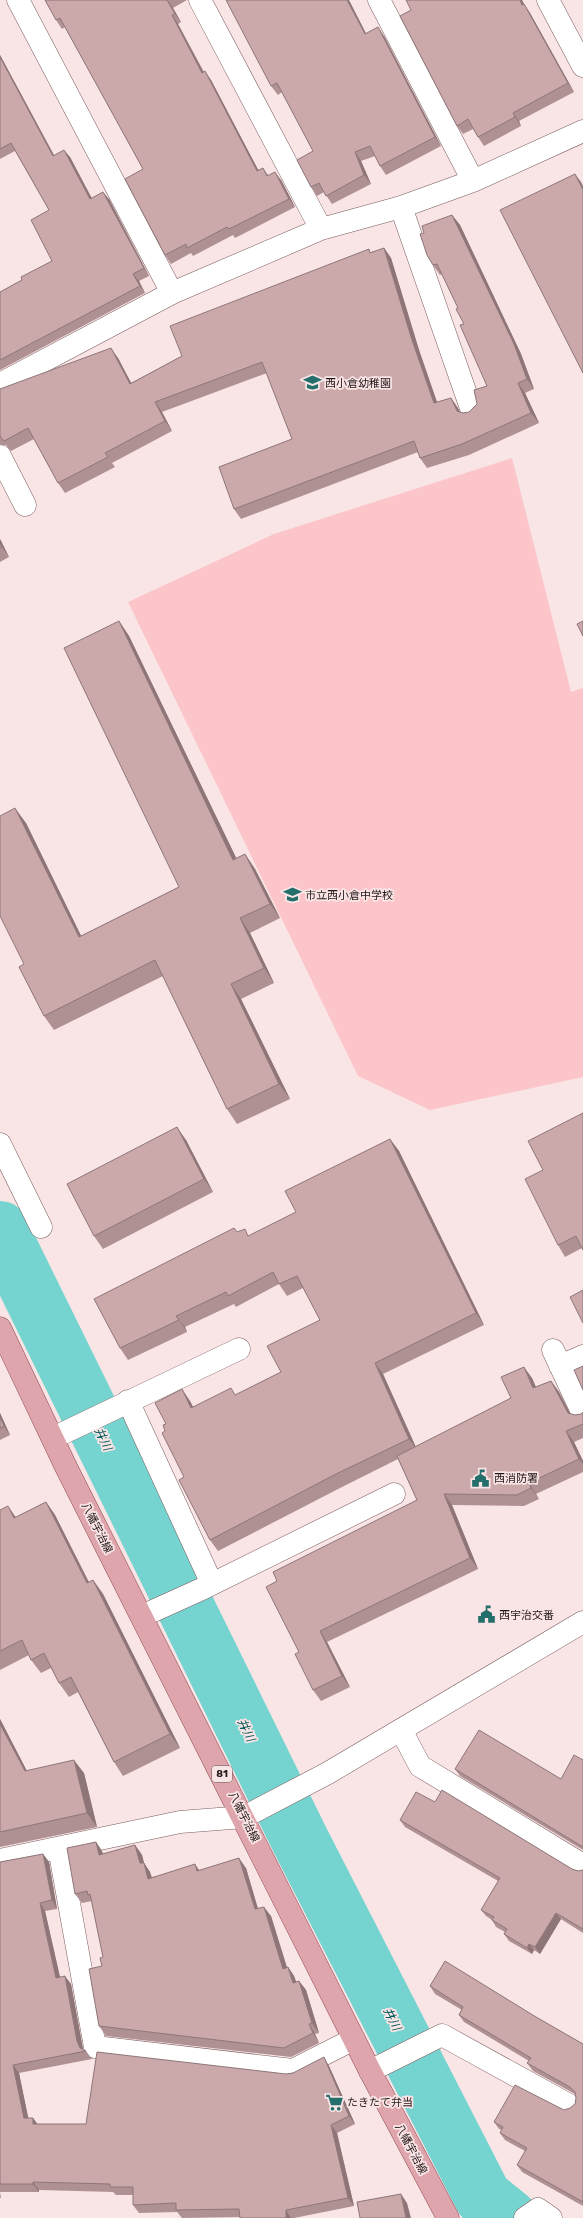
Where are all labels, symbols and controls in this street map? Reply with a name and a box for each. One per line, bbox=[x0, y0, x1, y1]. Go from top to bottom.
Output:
school or university icon: 西小倉幼稚園 bbox=[302, 373, 322, 393]
place label: 西小倉幼稚園 bbox=[325, 377, 391, 390]
school or university icon: 市立西小倉中学校 bbox=[282, 885, 302, 905]
place label: 市立西小倉中学校 bbox=[305, 889, 393, 902]
water label: 井川 bbox=[91, 1425, 115, 1455]
public building icon: 西消防署 bbox=[471, 1468, 491, 1488]
place label: 西消防署 bbox=[494, 1472, 538, 1485]
street label: 八幡宇治線 bbox=[79, 1501, 115, 1555]
public building icon: 西宇治交番 bbox=[476, 1605, 496, 1625]
place label: 西宇治交番 bbox=[499, 1609, 554, 1622]
water label: 井川 bbox=[234, 1716, 258, 1746]
road number: 81 bbox=[212, 1766, 232, 1782]
street label: 八幡宇治線 bbox=[226, 1790, 262, 1844]
water label: 井川 bbox=[380, 2005, 405, 2035]
supermarket icon: たきたて弁当 bbox=[324, 2092, 344, 2112]
place label: たきたて弁当 bbox=[347, 2096, 413, 2109]
street label: 八幡宇治線 bbox=[392, 2122, 430, 2176]

